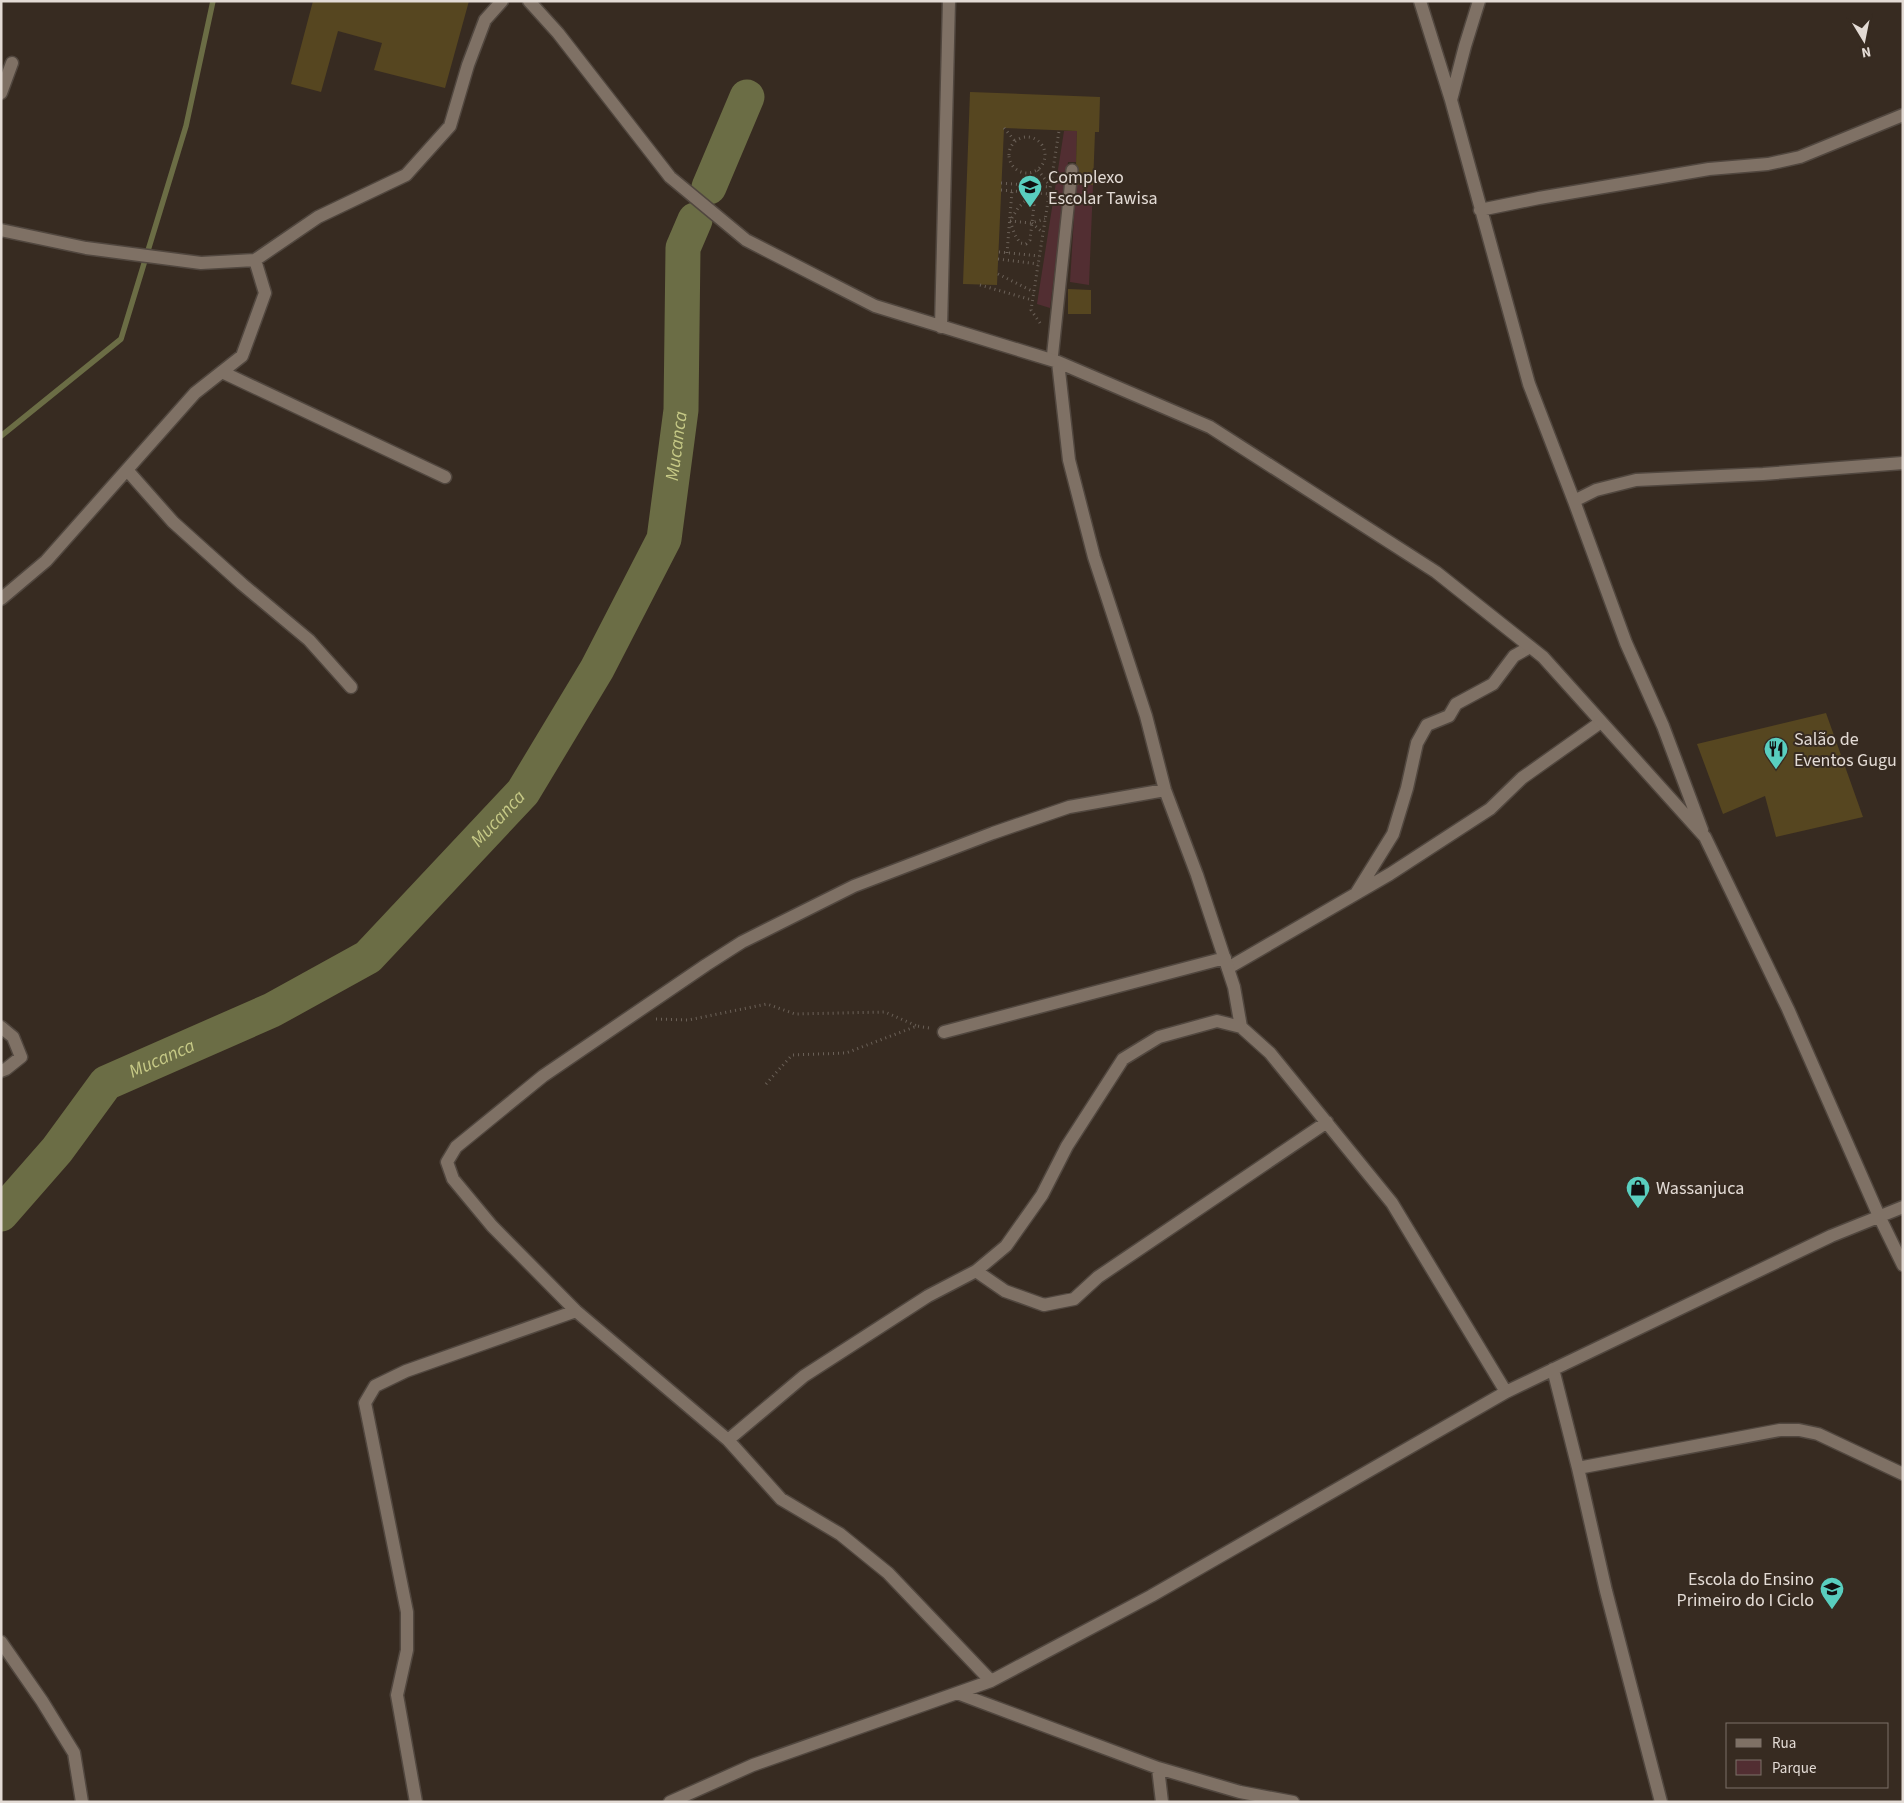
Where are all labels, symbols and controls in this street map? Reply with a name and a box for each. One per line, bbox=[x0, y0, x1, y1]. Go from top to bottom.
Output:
north arrow bbox=[1839, 15, 1889, 65]
text: N bbox=[1860, 41, 1872, 62]
place label: Complexo Escolar Tawisa bbox=[1048, 165, 1158, 211]
school or university icon: Complexo Escolar Tawisa bbox=[1017, 174, 1043, 208]
water label: Mucanca bbox=[658, 410, 694, 482]
place label: Salão de Eventos Gugu bbox=[1794, 727, 1897, 773]
restaurant icon: Salão de Eventos Gugu bbox=[1763, 736, 1789, 770]
water label: Mucanca bbox=[464, 784, 532, 853]
water label: Mucanca bbox=[124, 1032, 199, 1085]
shop icon: Wassanjuca bbox=[1625, 1175, 1651, 1209]
place label: Wassanjuca bbox=[1656, 1176, 1744, 1201]
place label: Escola do Ensino Primeiro do I Ciclo bbox=[1676, 1567, 1814, 1613]
school or university icon: Escola do Ensino Primeiro do I Ciclo bbox=[1819, 1576, 1845, 1610]
legend bbox=[1726, 1723, 1889, 1788]
text: Rua bbox=[1772, 1733, 1796, 1754]
text: Parque bbox=[1772, 1758, 1816, 1779]

